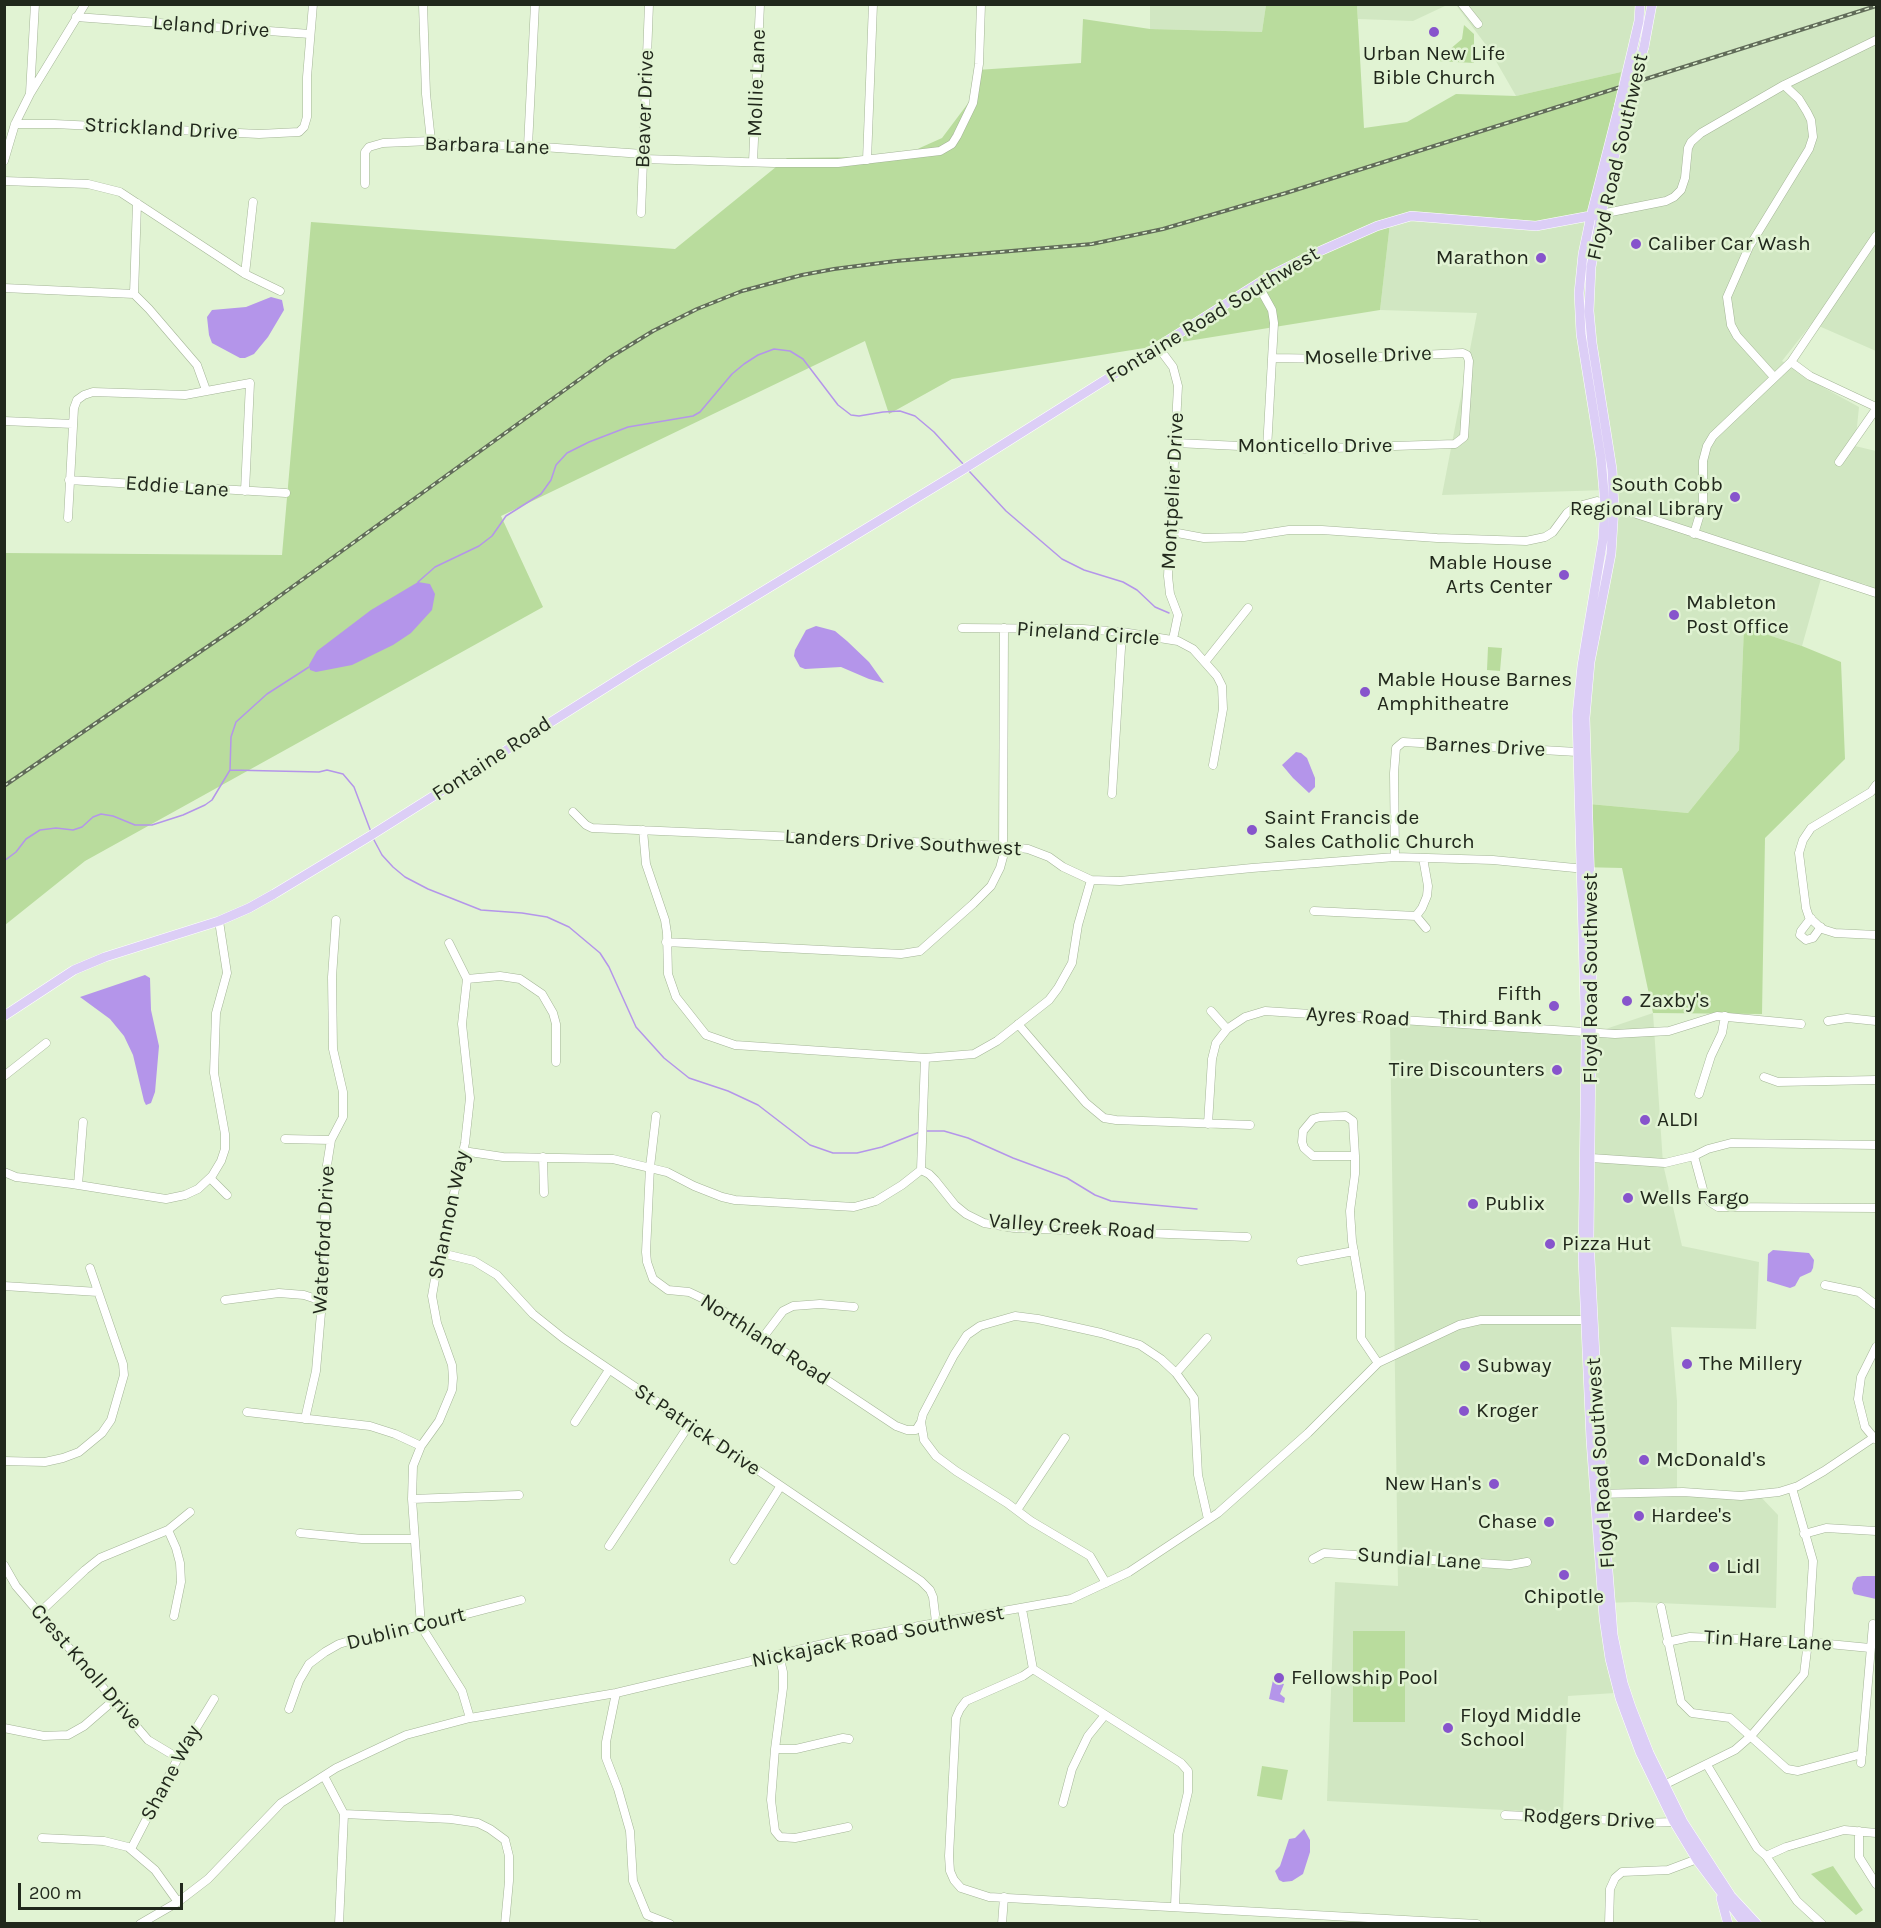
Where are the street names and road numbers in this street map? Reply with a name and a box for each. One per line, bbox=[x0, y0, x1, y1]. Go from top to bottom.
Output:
street label: Leland Drive bbox=[152, 10, 270, 44]
street label: Mollie Lane bbox=[743, 29, 771, 137]
street label: Beaver Drive bbox=[630, 49, 660, 169]
street label: Floyd Road Southwest bbox=[1582, 51, 1654, 263]
street label: Strickland Drive bbox=[84, 112, 238, 146]
street label: Barbara Lane bbox=[424, 131, 550, 161]
street label: Fontaine Road Southwest bbox=[1102, 241, 1324, 389]
street label: Moselle Drive bbox=[1304, 341, 1432, 371]
street label: Montpelier Drive bbox=[1156, 412, 1190, 570]
street label: Monticello Drive bbox=[1238, 433, 1392, 459]
street label: Eddie Lane bbox=[124, 471, 230, 503]
street label: Pineland Circle bbox=[1016, 616, 1160, 652]
street label: Fontaine Road bbox=[428, 711, 556, 807]
street label: Barnes Drive bbox=[1424, 731, 1546, 763]
street label: Landers Drive Southwest bbox=[784, 824, 1022, 862]
street label: Floyd Road Southwest bbox=[1578, 872, 1604, 1084]
street label: Ayres Road bbox=[1305, 1002, 1411, 1032]
street label: Shannon Way bbox=[423, 1148, 475, 1282]
street label: Waterford Drive bbox=[308, 1165, 340, 1315]
street label: Valley Creek Road bbox=[988, 1209, 1156, 1245]
street label: Northland Road bbox=[695, 1289, 835, 1391]
street label: Floyd Road Southwest bbox=[1581, 1357, 1621, 1569]
street label: St Patrick Drive bbox=[629, 1378, 765, 1482]
street label: Sundial Lane bbox=[1356, 1542, 1482, 1576]
street label: Crest Knoll Drive bbox=[25, 1599, 147, 1735]
street label: Nickajack Road Southwest bbox=[750, 1600, 1006, 1674]
street label: Dublin Court bbox=[344, 1602, 468, 1656]
street label: Tin Hare Lane bbox=[1703, 1625, 1833, 1657]
street label: Shane Way bbox=[135, 1721, 207, 1825]
street label: Rodgers Drive bbox=[1522, 1803, 1656, 1835]

